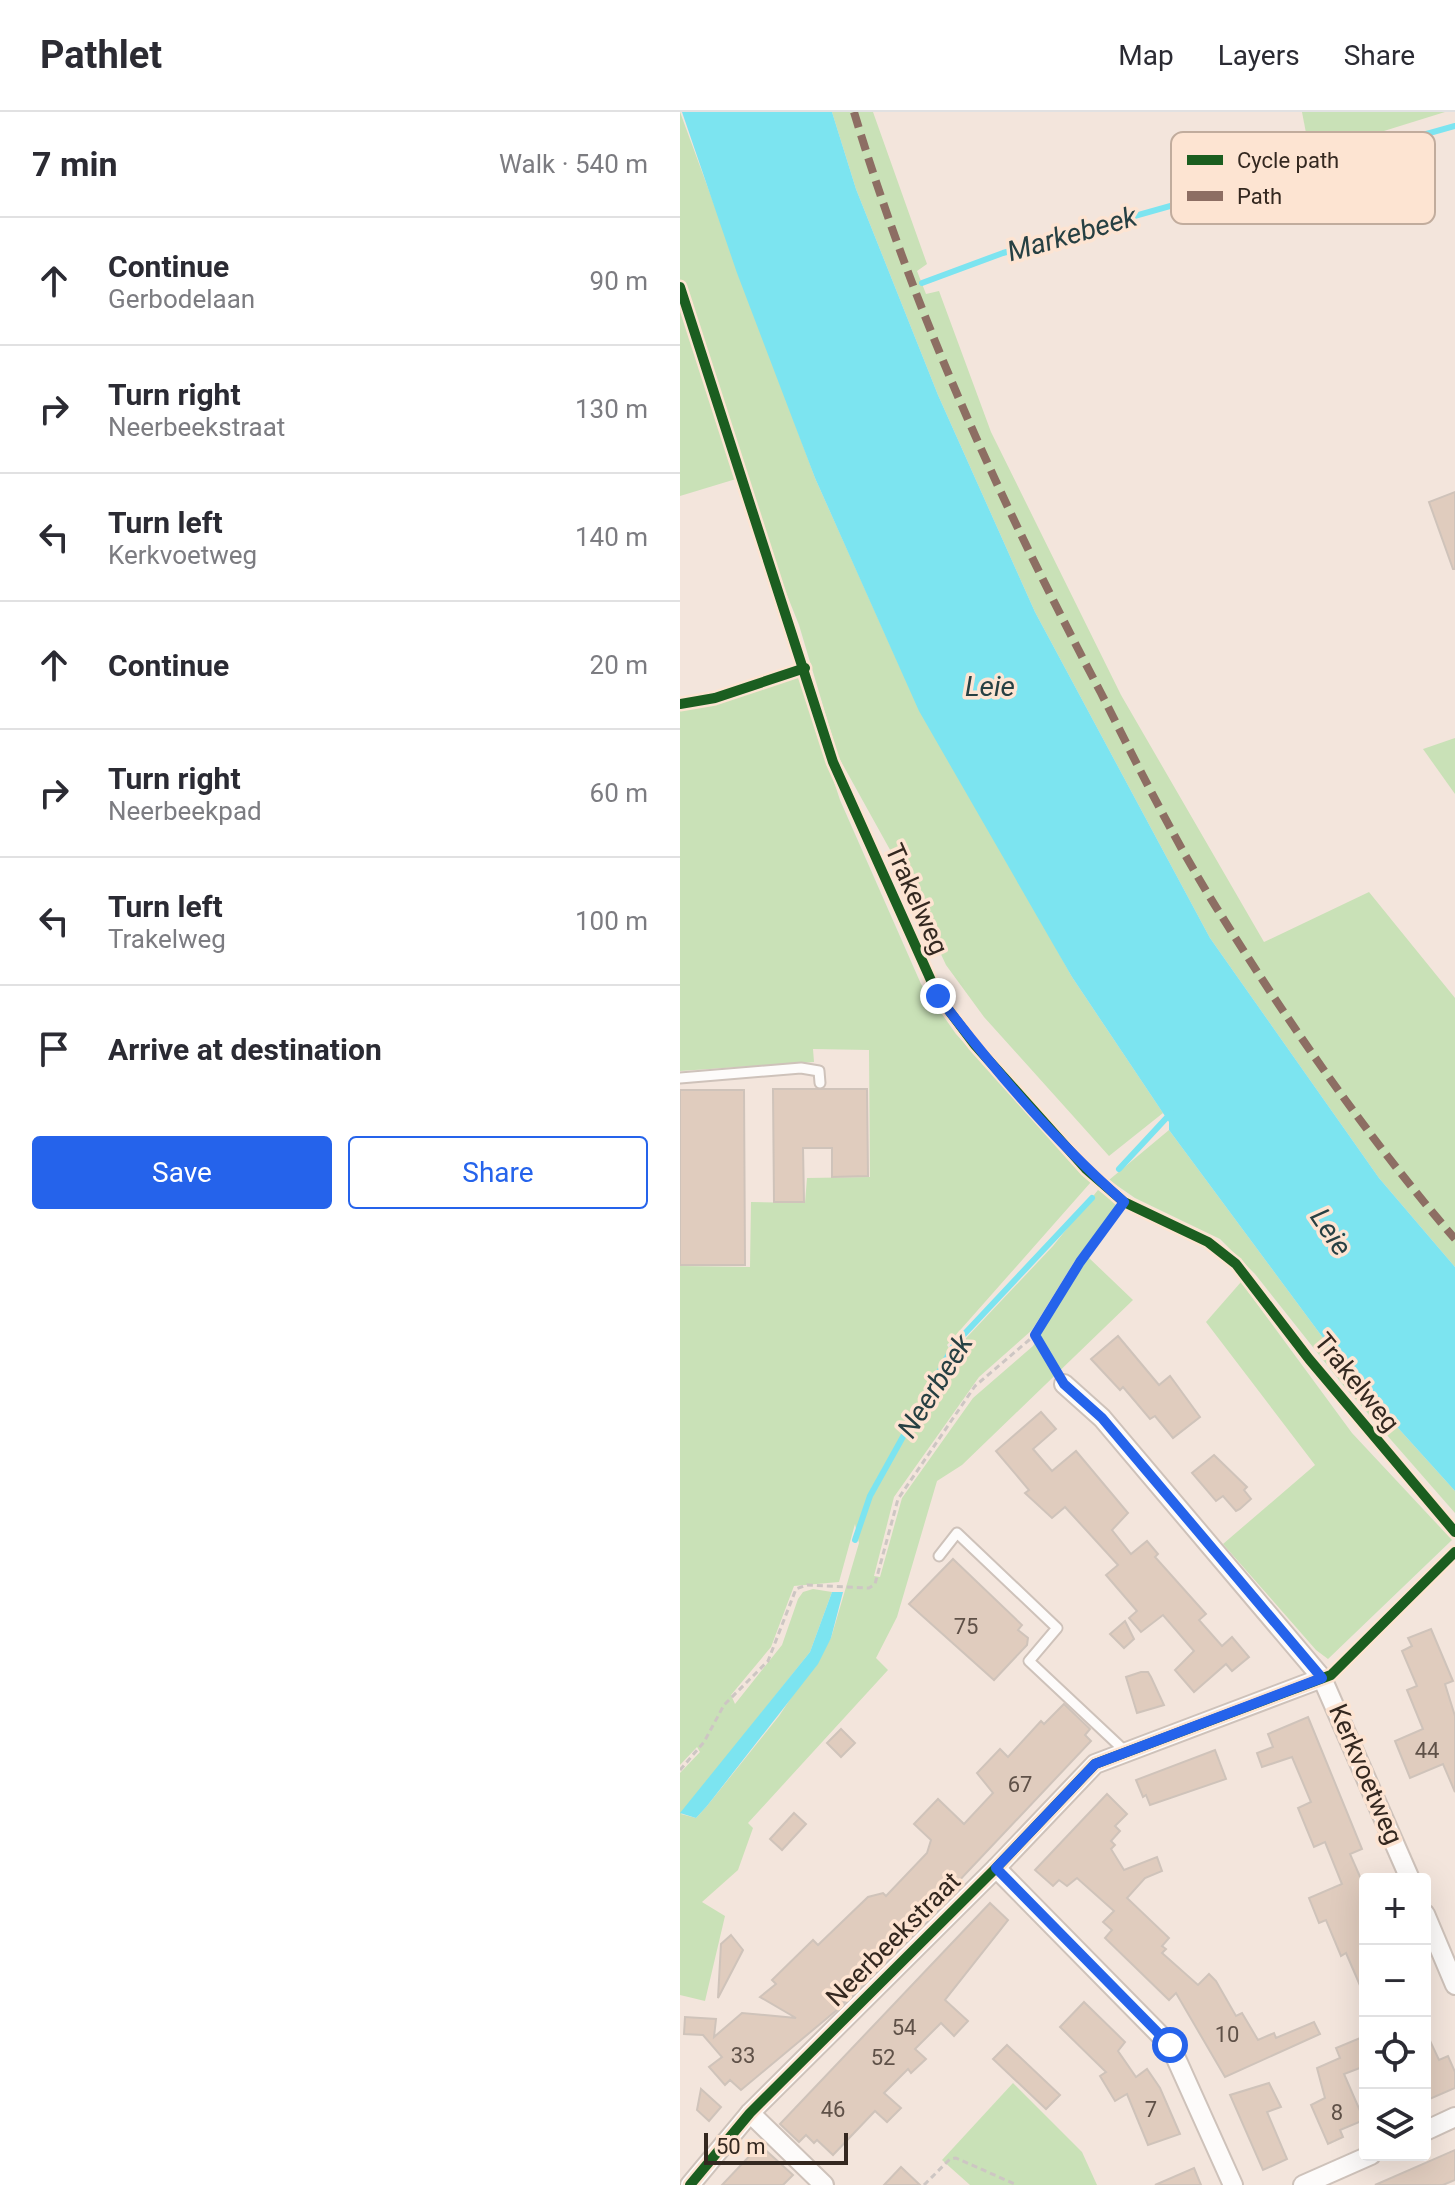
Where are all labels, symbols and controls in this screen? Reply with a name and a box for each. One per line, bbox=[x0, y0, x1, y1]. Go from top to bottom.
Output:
text: Pathlet bbox=[40, 33, 162, 77]
text: Map bbox=[1118, 39, 1174, 72]
text: Layers bbox=[1218, 39, 1300, 72]
text: Share bbox=[1344, 39, 1415, 72]
legend bbox=[1171, 132, 1435, 224]
text: 7 min bbox=[32, 144, 117, 184]
text: Cycle path bbox=[1237, 148, 1339, 173]
text: Walk · 540 m bbox=[499, 149, 648, 179]
text: Path bbox=[1237, 184, 1282, 209]
water label: Markebeek bbox=[1003, 199, 1142, 268]
text: Continue bbox=[108, 249, 229, 284]
icon: ahead bbox=[32, 259, 76, 303]
text: 90 m bbox=[590, 266, 648, 296]
text: Gerbodelaan bbox=[108, 284, 255, 314]
text: Turn right bbox=[108, 377, 241, 412]
icon: right bbox=[32, 387, 76, 431]
text: 130 m bbox=[575, 394, 648, 424]
text: Neerbeekstraat bbox=[108, 412, 285, 442]
text: Turn left bbox=[108, 505, 223, 540]
icon: left bbox=[32, 515, 76, 559]
text: 140 m bbox=[575, 522, 648, 552]
text: Kerkvoetweg bbox=[108, 540, 257, 570]
icon: ahead bbox=[32, 643, 76, 687]
text: Continue bbox=[108, 648, 229, 683]
text: 20 m bbox=[590, 650, 648, 680]
water label: Leie bbox=[965, 670, 1015, 703]
text: Turn right bbox=[108, 761, 241, 796]
icon: right bbox=[32, 771, 76, 815]
text: 60 m bbox=[590, 778, 648, 808]
text: Neerbeekpad bbox=[108, 796, 262, 826]
street label: Trakelweg bbox=[879, 839, 955, 959]
text: Turn left bbox=[108, 889, 223, 924]
icon: left bbox=[32, 899, 76, 943]
text: 100 m bbox=[575, 906, 648, 936]
text: Trakelweg bbox=[108, 924, 226, 954]
route end bbox=[920, 978, 956, 1014]
icon: arrive bbox=[32, 1027, 76, 1071]
text: Arrive at destination bbox=[108, 1032, 382, 1067]
button: Save bbox=[32, 1136, 332, 1209]
button: Share bbox=[348, 1136, 648, 1209]
water label: Leie bbox=[1303, 1202, 1359, 1262]
water label: Neerbeek bbox=[890, 1327, 980, 1444]
street label: Trakelweg bbox=[1308, 1327, 1406, 1437]
house number: 75 bbox=[954, 1614, 978, 1639]
street label: Kerkvoetweg bbox=[1323, 1699, 1409, 1849]
house number: 44 bbox=[1415, 1738, 1439, 1763]
house number: 67 bbox=[1008, 1772, 1032, 1797]
street label: Neerbeekstraat bbox=[820, 1866, 966, 2012]
map controls bbox=[1359, 1873, 1431, 2161]
button: + bbox=[1359, 1873, 1431, 1945]
button: − bbox=[1359, 1945, 1431, 2017]
house number: 54 bbox=[892, 2015, 916, 2040]
button: locate bbox=[1359, 2017, 1431, 2089]
house number: 10 bbox=[1215, 2022, 1239, 2047]
route start bbox=[1152, 2027, 1188, 2063]
house number: 33 bbox=[731, 2043, 755, 2068]
house number: 52 bbox=[871, 2045, 895, 2070]
button: layers bbox=[1359, 2089, 1431, 2161]
house number: 46 bbox=[821, 2097, 845, 2122]
house number: 7 bbox=[1145, 2097, 1157, 2122]
house number: 8 bbox=[1331, 2100, 1343, 2125]
scale bar bbox=[704, 2129, 848, 2165]
text: 50 m bbox=[716, 2134, 765, 2159]

